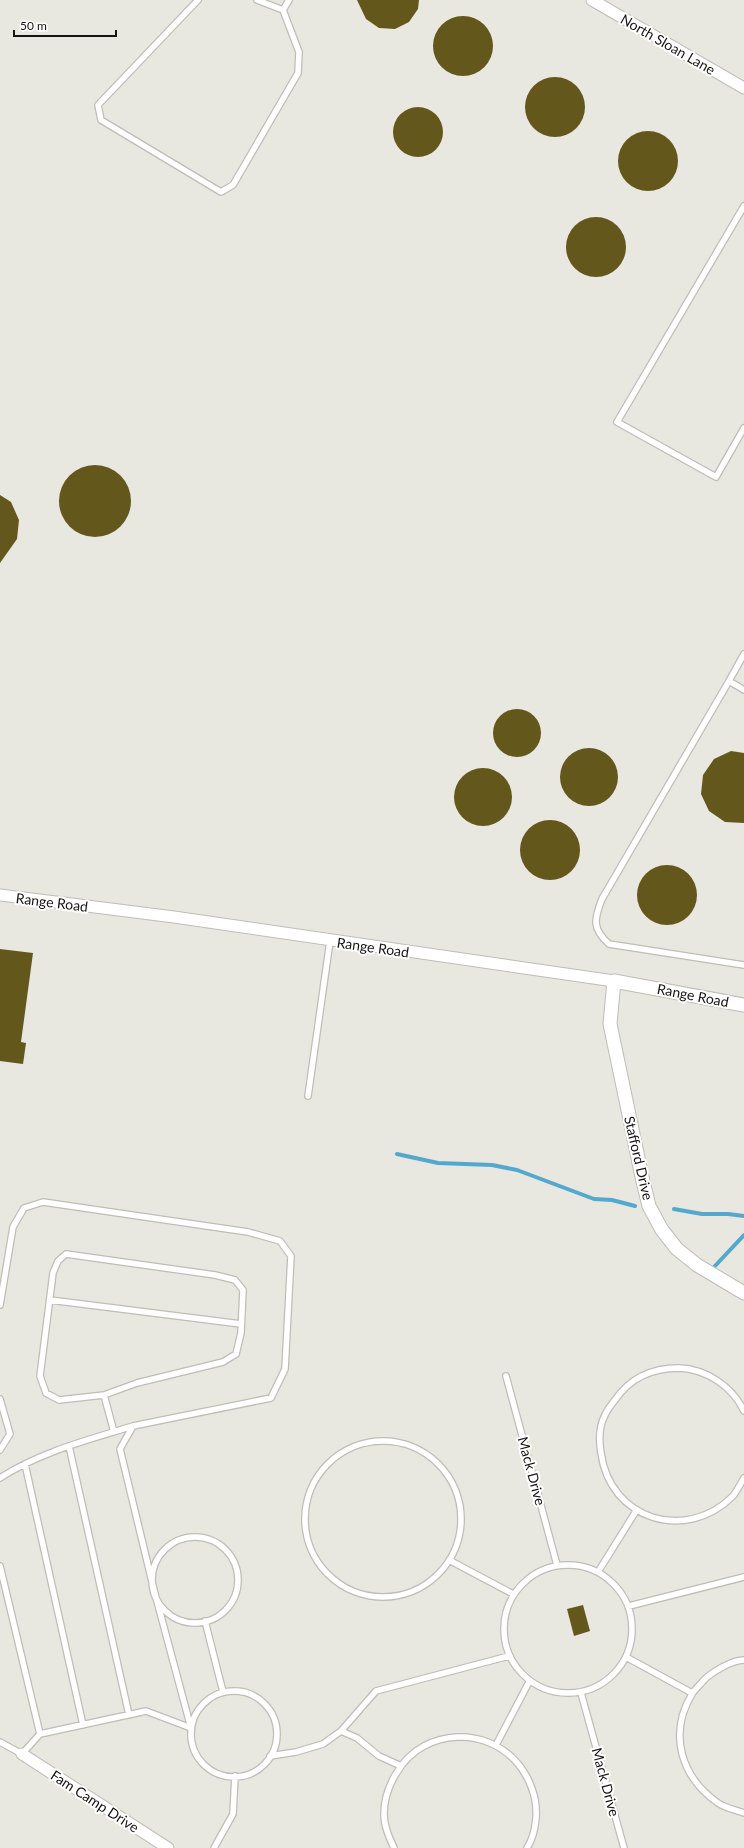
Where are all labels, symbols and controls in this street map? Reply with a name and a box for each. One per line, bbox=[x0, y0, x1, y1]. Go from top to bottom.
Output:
street label: North Sloan Lane bbox=[618, 10, 718, 78]
scale bar bbox=[14, 12, 116, 38]
text: 50 m bbox=[20, 18, 47, 33]
street label: Range Road bbox=[15, 889, 89, 915]
street label: Range Road bbox=[336, 934, 410, 960]
street label: Range Road bbox=[656, 980, 730, 1010]
street label: Stafford Drive bbox=[621, 1114, 657, 1202]
street label: Mack Drive bbox=[515, 1435, 549, 1507]
street label: Mack Drive bbox=[589, 1746, 623, 1818]
street label: Fam Camp Drive bbox=[48, 1766, 142, 1836]

